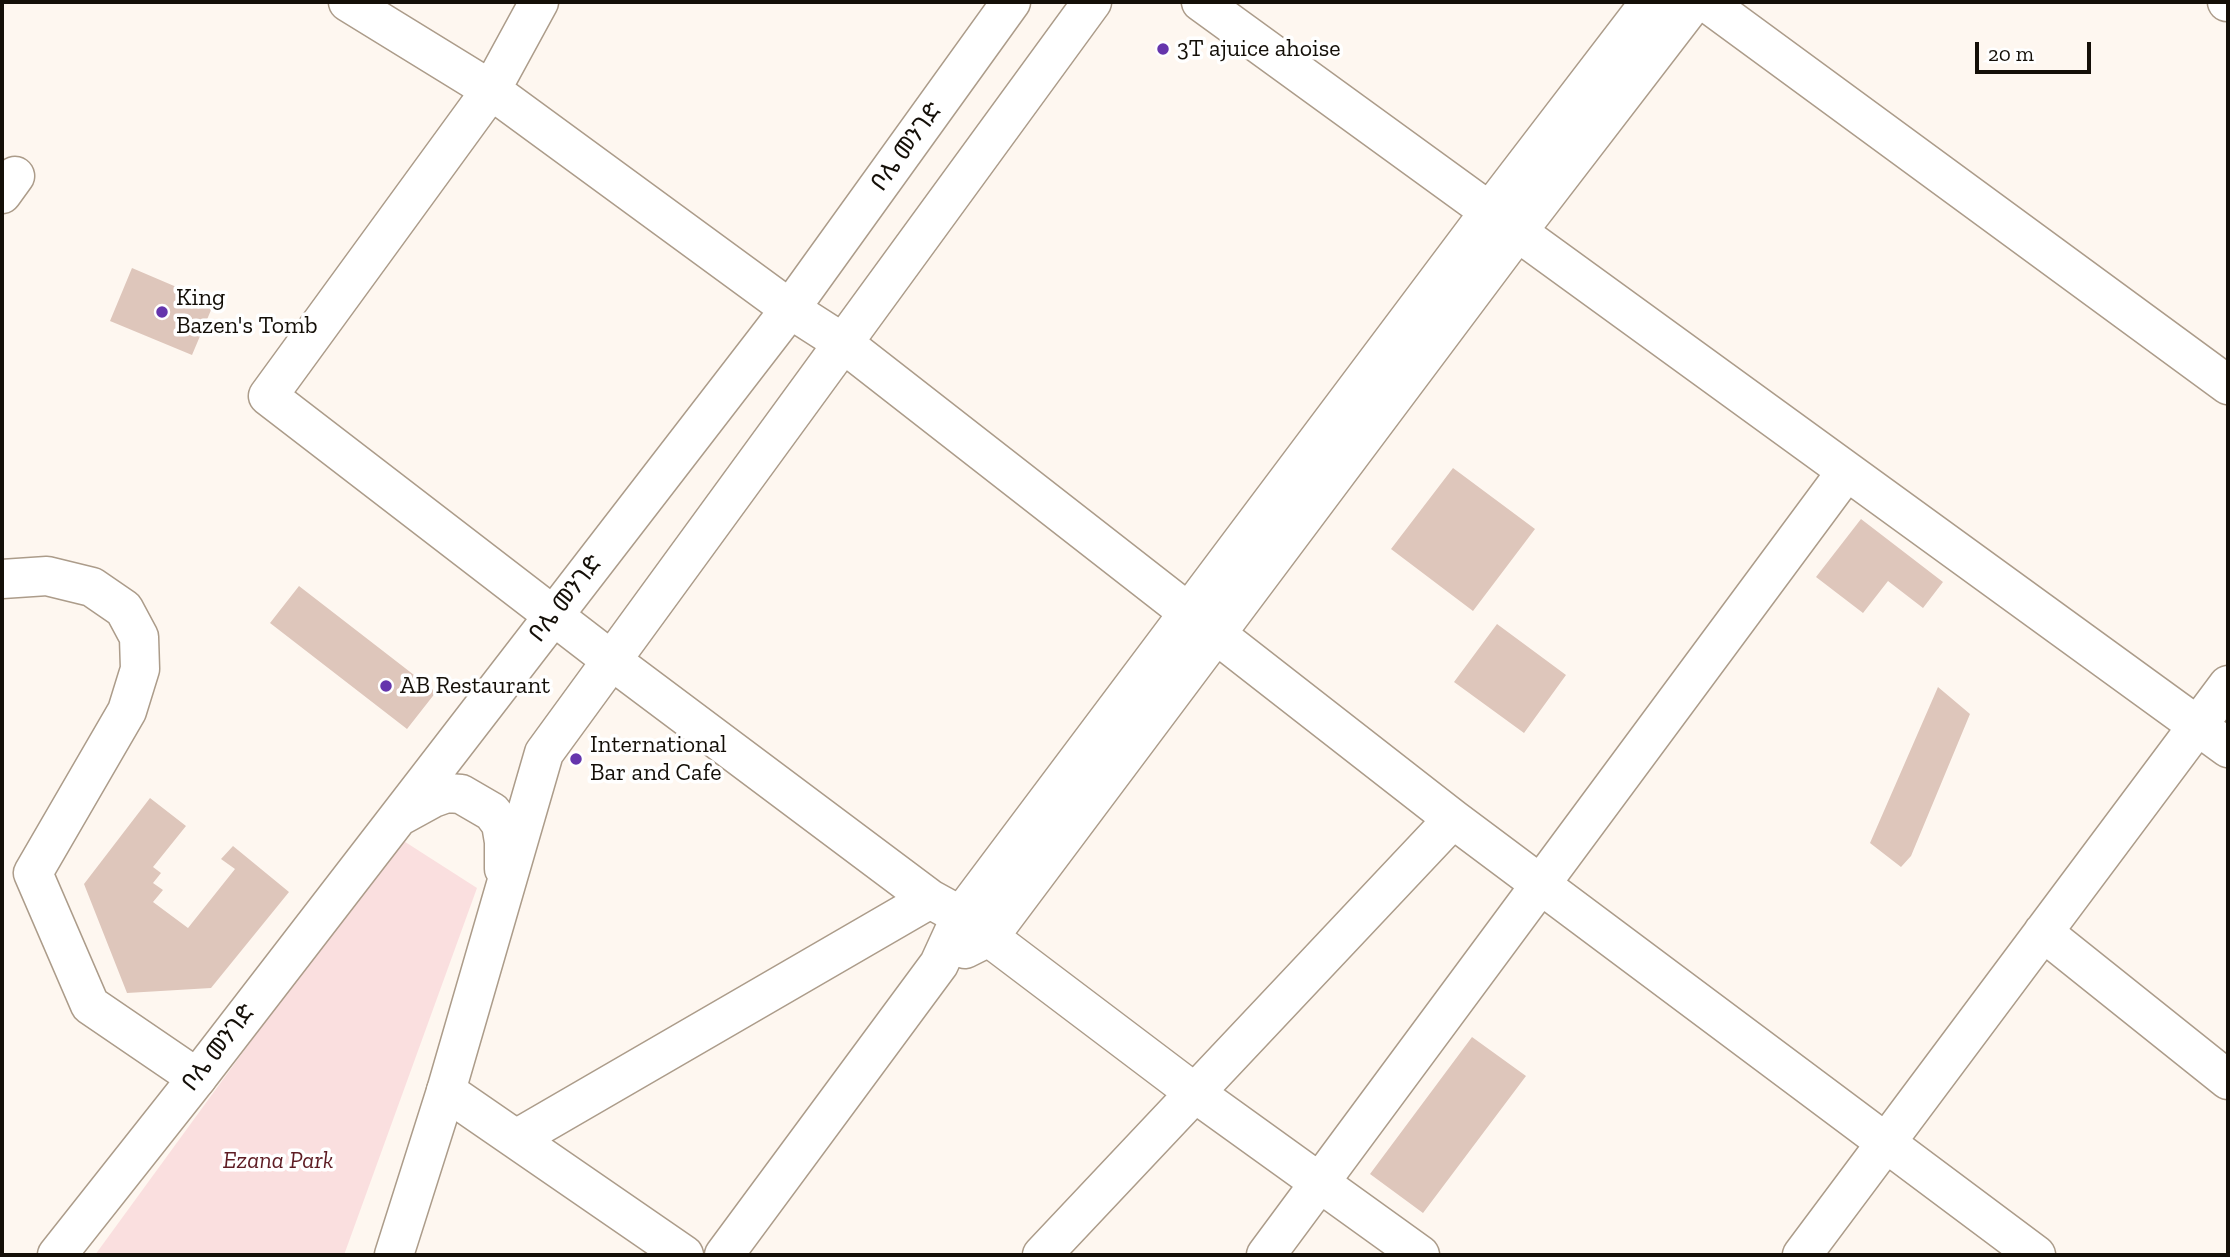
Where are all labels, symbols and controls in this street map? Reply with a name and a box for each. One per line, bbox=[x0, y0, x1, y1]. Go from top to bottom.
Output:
scale bar bbox=[1978, 28, 2094, 72]
place label: 3T ajuice ahoise bbox=[1177, 35, 1341, 63]
marker: 3T ajuice ahoise bbox=[1155, 41, 1171, 57]
text: 20 m bbox=[1988, 41, 2034, 66]
street label: ቦሌ መንገድ bbox=[865, 97, 949, 197]
place label: King Bazen's Tomb bbox=[176, 284, 318, 340]
marker: King Bazen's Tomb bbox=[154, 304, 170, 320]
street label: ቦሌ መንገድ bbox=[523, 550, 609, 648]
place label: AB Restaurant bbox=[400, 672, 550, 700]
marker: AB Restaurant bbox=[378, 678, 394, 694]
place label: International Bar and Cafe bbox=[590, 731, 727, 787]
marker: International Bar and Cafe bbox=[568, 751, 584, 767]
street label: ቦሌ መንገድ bbox=[176, 999, 262, 1097]
park label: Ezana Park bbox=[223, 1147, 333, 1175]

